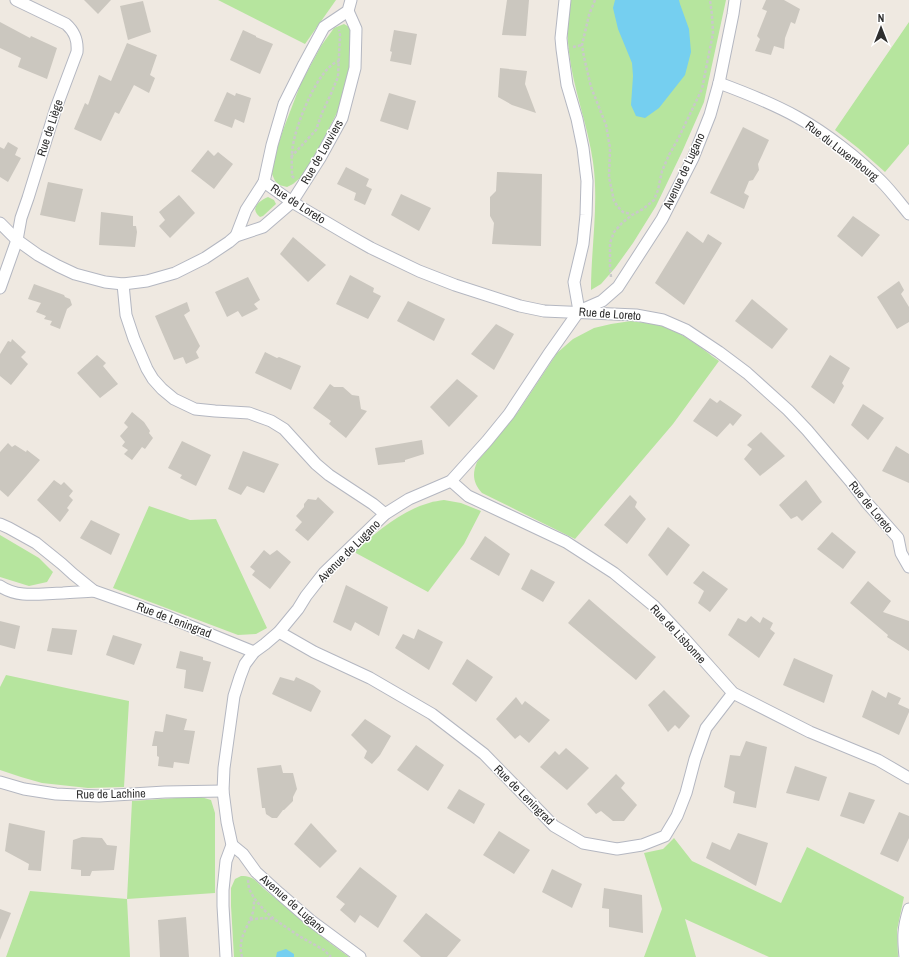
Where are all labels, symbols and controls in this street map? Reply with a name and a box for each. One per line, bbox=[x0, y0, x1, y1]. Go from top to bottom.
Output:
north arrow bbox=[861, 8, 901, 48]
text: N bbox=[878, 11, 884, 25]
street label: Rue de Liège bbox=[33, 97, 67, 159]
street label: Rue de Louviers bbox=[297, 117, 347, 187]
street label: Rue du Luxembourg bbox=[802, 117, 882, 185]
street label: Avenue de Lugano bbox=[659, 130, 709, 213]
street label: Rue de Loreto bbox=[267, 180, 329, 228]
street label: Rue de Loreto bbox=[578, 304, 642, 324]
street label: Rue de Loreto bbox=[845, 478, 897, 536]
street label: Avenue de Lugano bbox=[313, 516, 384, 587]
street label: Rue de Leningrad bbox=[134, 598, 214, 642]
street label: Rue de Lisbonne bbox=[647, 601, 709, 667]
street label: Rue de Leningrad bbox=[490, 761, 558, 829]
street label: Rue de Lachine bbox=[76, 785, 146, 803]
street label: Avenue de Lugano bbox=[256, 870, 329, 937]

